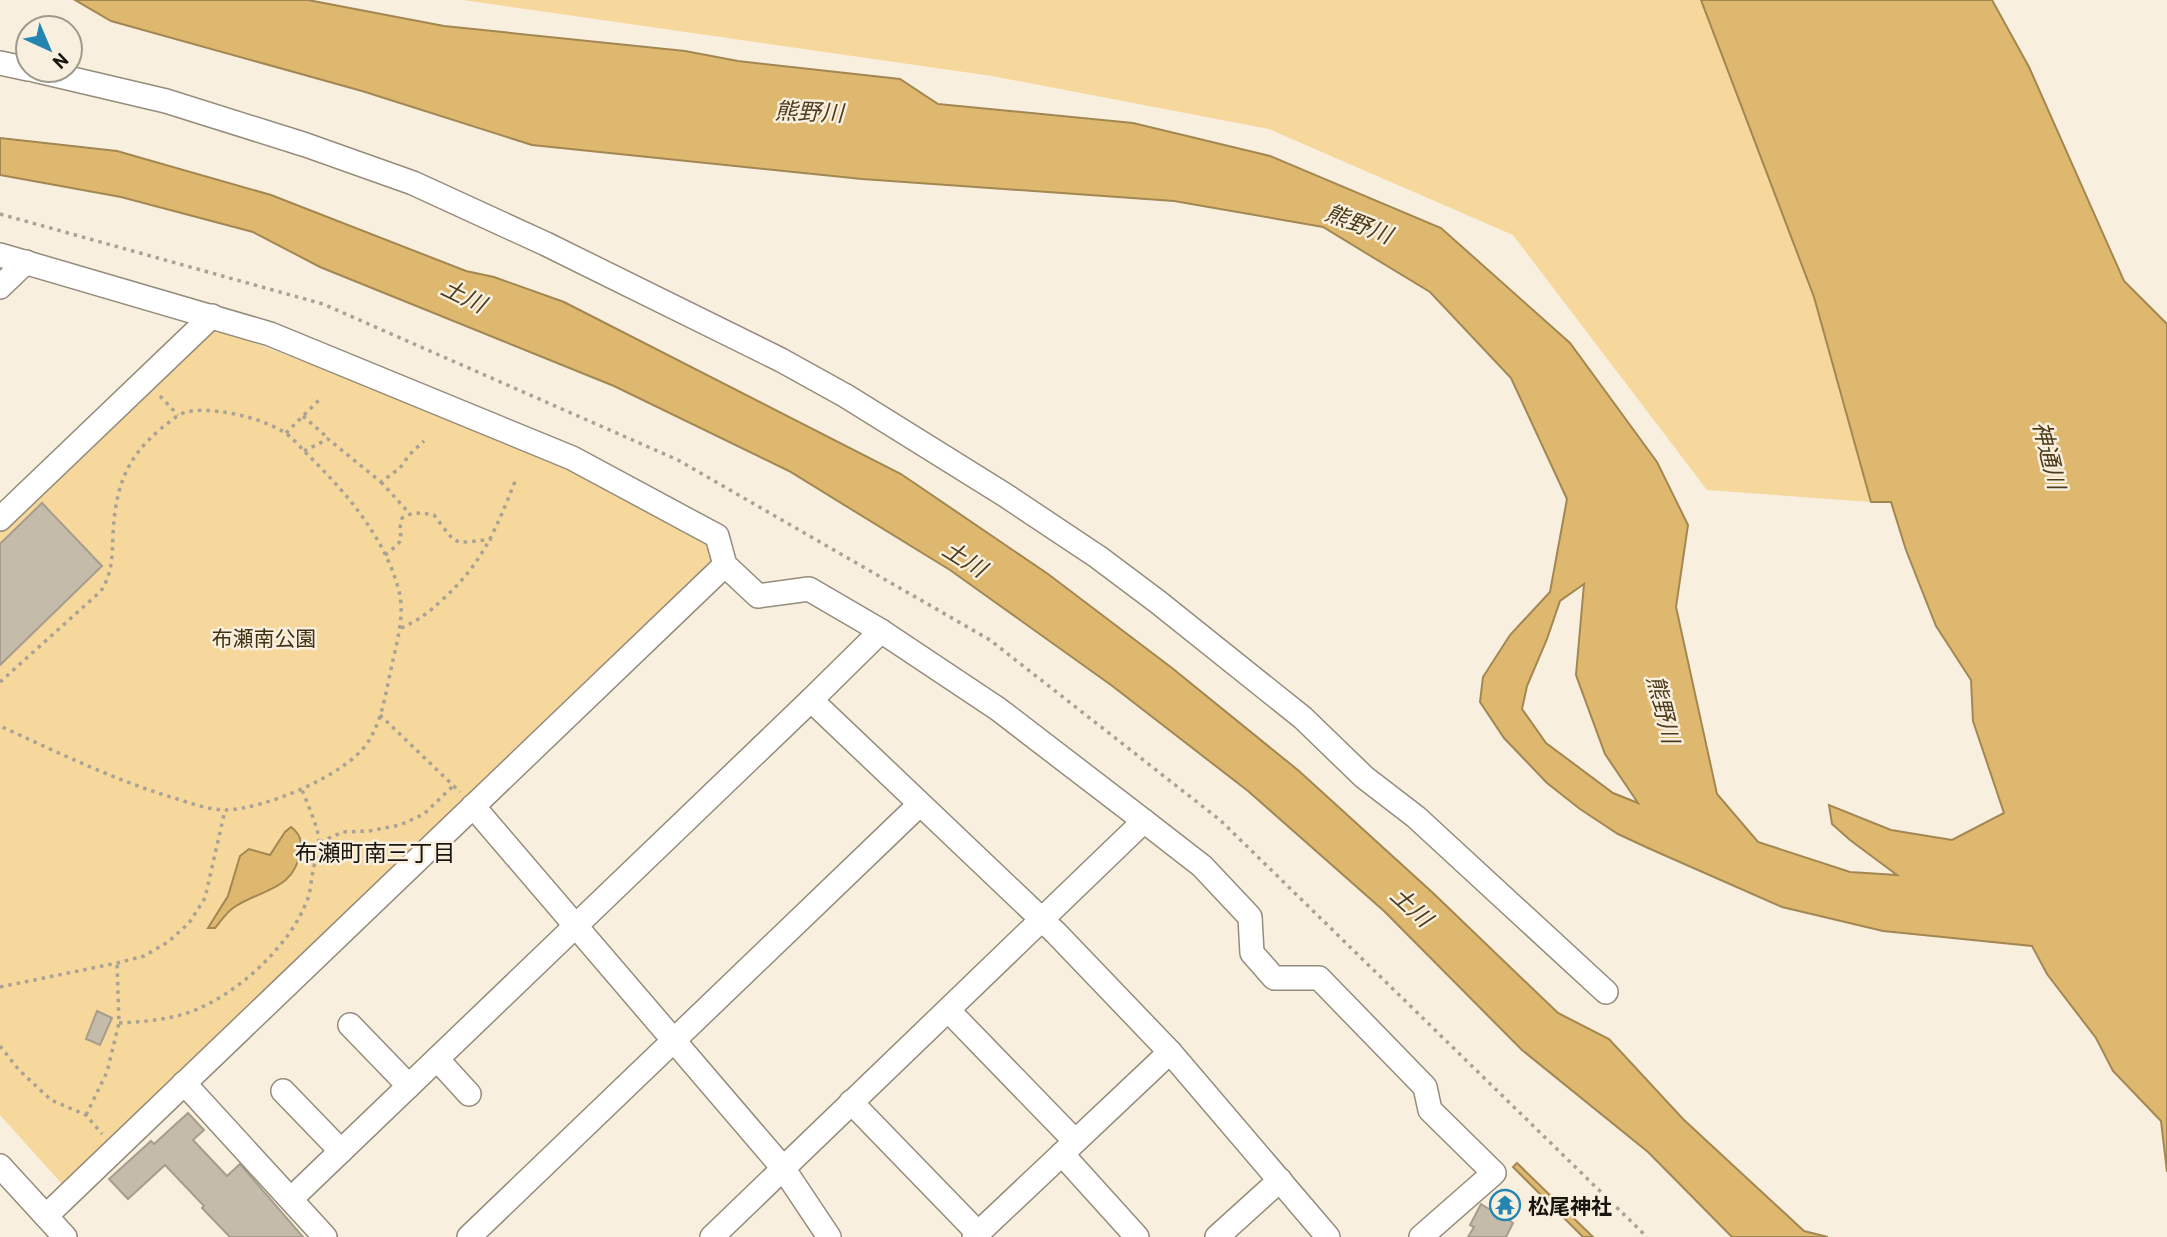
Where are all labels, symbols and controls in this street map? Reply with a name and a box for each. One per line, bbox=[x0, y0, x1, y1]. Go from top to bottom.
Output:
north arrow bbox=[14, 14, 84, 84]
text: N bbox=[49, 49, 74, 74]
water label: 熊野川 bbox=[774, 96, 847, 126]
water label: 熊野川 bbox=[1322, 198, 1399, 250]
water label: 土川 bbox=[437, 272, 494, 319]
water label: 神通川 bbox=[2028, 418, 2073, 495]
water label: 土川 bbox=[938, 534, 994, 584]
park label: 布瀬南公園 bbox=[212, 625, 317, 650]
water label: 熊野川 bbox=[1642, 672, 1687, 749]
district label: 布瀬町南三丁目 bbox=[295, 838, 456, 866]
water label: 土川 bbox=[1386, 880, 1441, 934]
temple icon: 松尾神社 bbox=[1488, 1188, 1522, 1222]
place label: 松尾神社 bbox=[1528, 1193, 1612, 1218]

